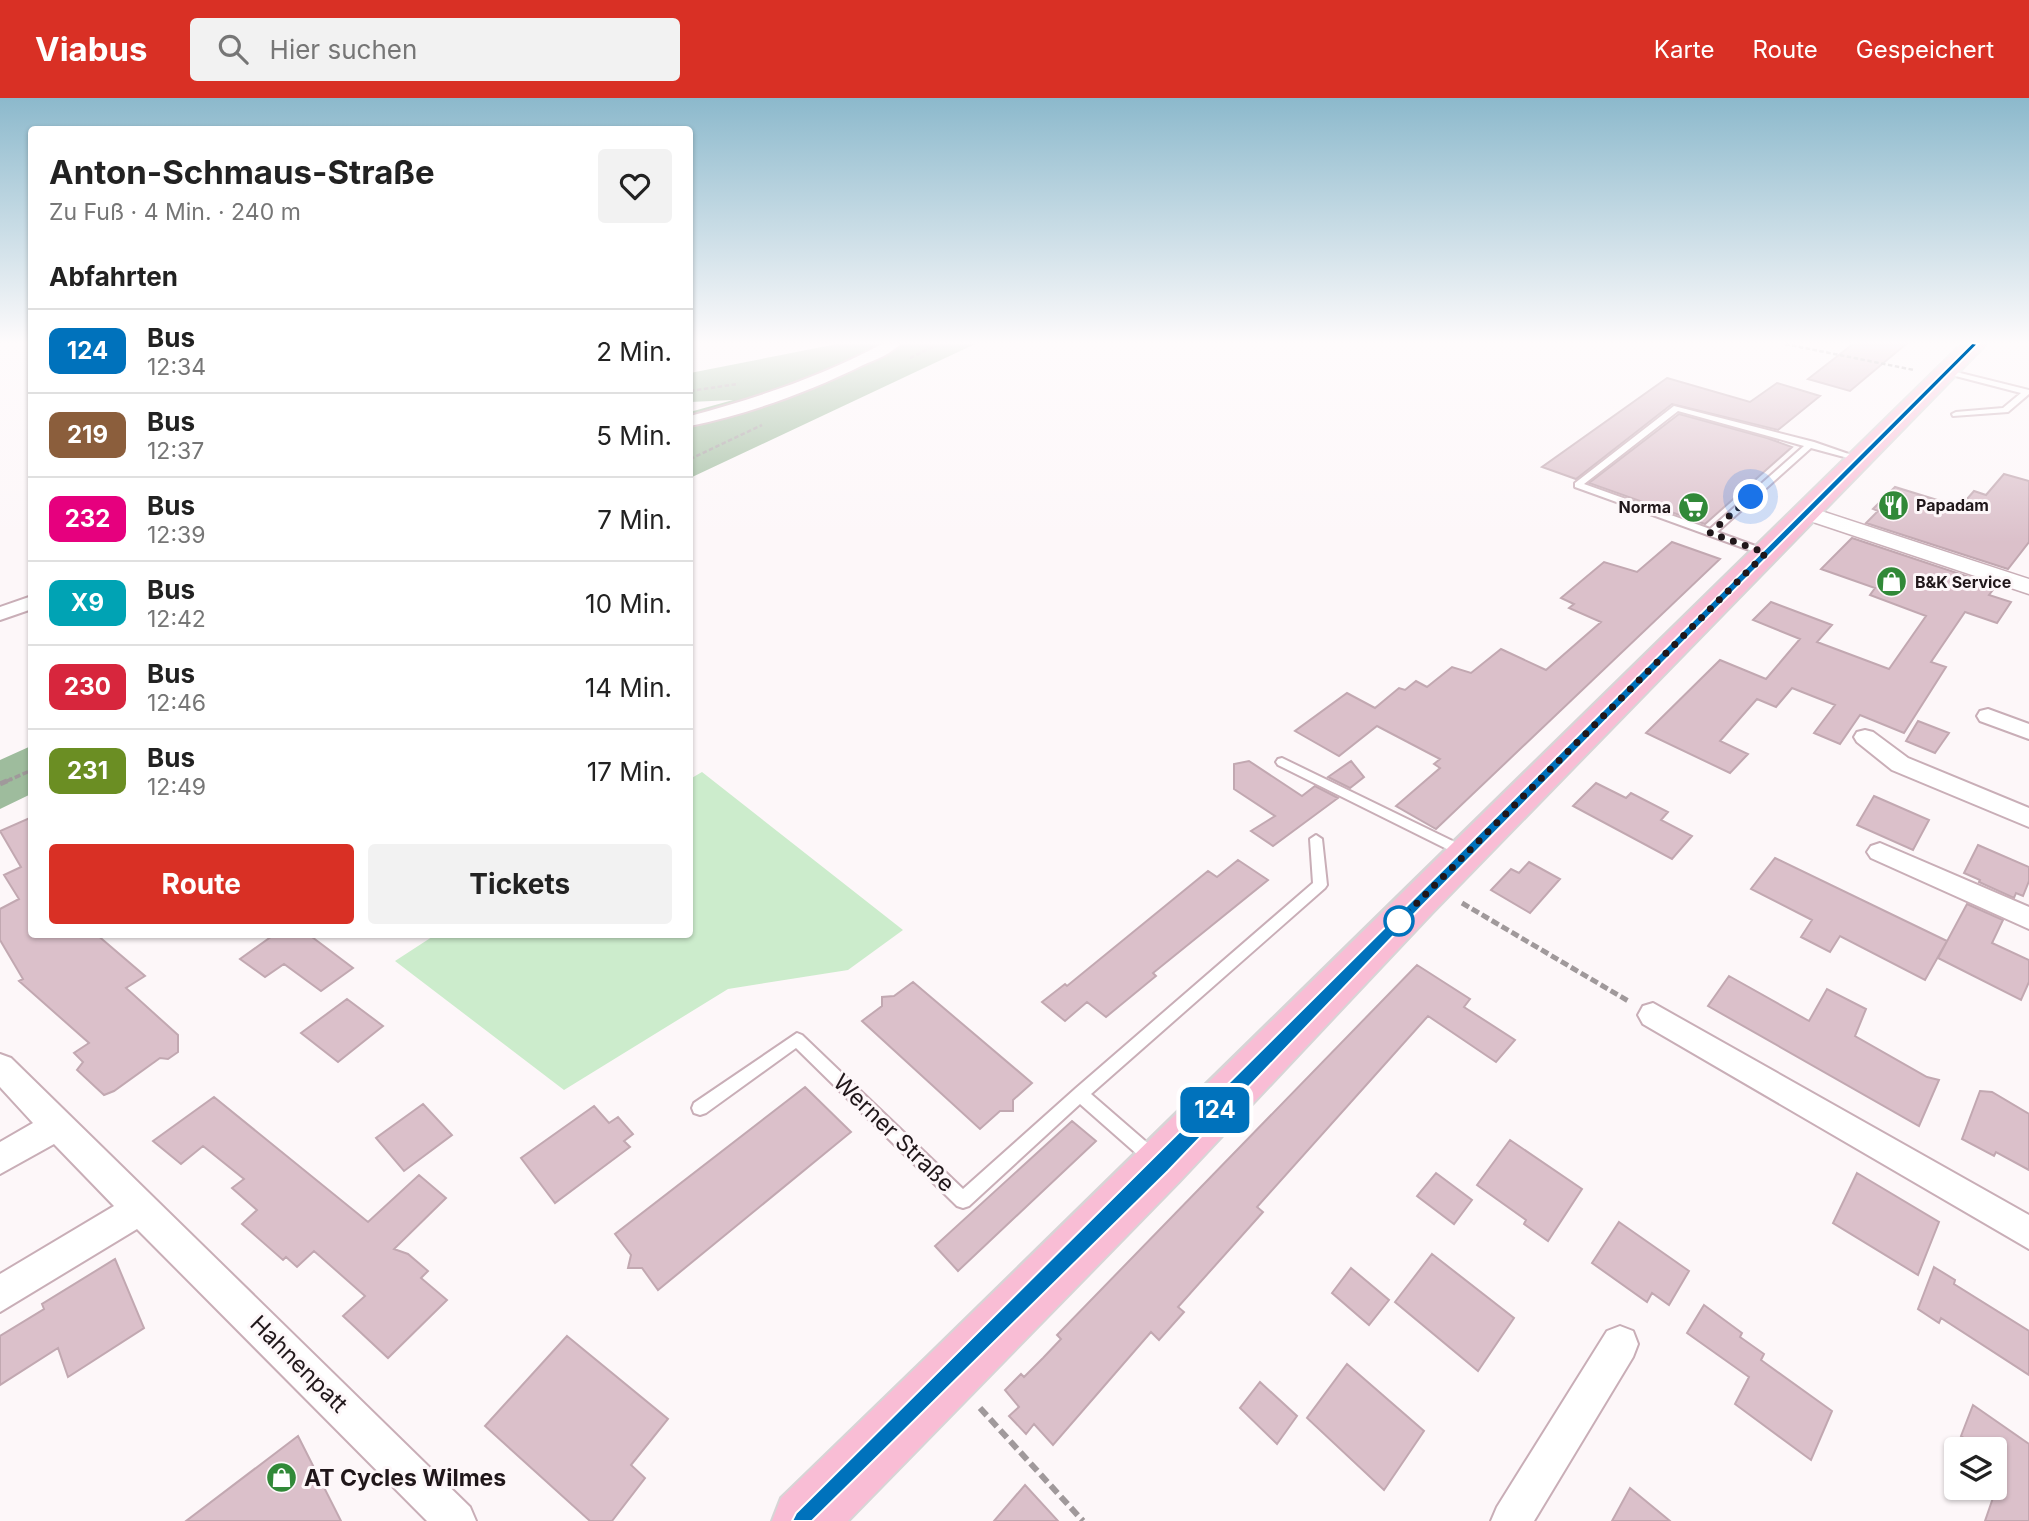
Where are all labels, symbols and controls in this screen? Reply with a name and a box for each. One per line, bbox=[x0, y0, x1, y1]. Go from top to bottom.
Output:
search box bbox=[190, 18, 680, 81]
text: Viabus bbox=[35, 29, 148, 69]
icon: search bbox=[214, 30, 252, 68]
text: Hier suchen bbox=[270, 34, 417, 65]
text: Karte bbox=[1654, 35, 1714, 64]
text: Route bbox=[1752, 35, 1818, 64]
text: Gespeichert bbox=[1856, 35, 1994, 64]
button: heart bbox=[598, 149, 672, 223]
text: Anton-Schmaus-Straße bbox=[49, 152, 435, 192]
text: Zu Fuß · 4 Min. · 240 m bbox=[49, 198, 301, 226]
text: Abfahrten bbox=[49, 261, 178, 292]
text: Bus bbox=[147, 322, 195, 353]
text: 124 bbox=[67, 336, 108, 365]
text: 2 Min. bbox=[596, 336, 672, 367]
text: 12:34 bbox=[147, 353, 206, 381]
text: Bus bbox=[147, 406, 195, 437]
text: 219 bbox=[67, 420, 108, 449]
text: 5 Min. bbox=[596, 420, 672, 451]
text: 12:37 bbox=[147, 437, 204, 465]
your location bbox=[1733, 479, 1768, 514]
restaurant icon: Papadam bbox=[1876, 488, 1910, 522]
text: Bus bbox=[147, 490, 195, 521]
supermarket icon: Norma bbox=[1677, 490, 1711, 524]
place label: Papadam bbox=[1916, 495, 1989, 515]
place label: Norma bbox=[1618, 497, 1671, 517]
text: 232 bbox=[65, 504, 110, 533]
text: 7 Min. bbox=[597, 504, 672, 535]
text: 12:39 bbox=[147, 521, 205, 549]
shop icon: B&K Service bbox=[1875, 565, 1909, 599]
place label: B&K Service bbox=[1915, 572, 2011, 592]
text: Bus bbox=[147, 574, 195, 605]
text: X9 bbox=[71, 588, 104, 617]
text: 10 Min. bbox=[585, 588, 672, 619]
text: 12:42 bbox=[147, 605, 206, 633]
text: Bus bbox=[147, 658, 195, 689]
text: 230 bbox=[64, 672, 111, 701]
text: 14 Min. bbox=[585, 672, 672, 703]
text: 12:46 bbox=[147, 689, 206, 717]
text: Bus bbox=[147, 742, 195, 773]
text: 231 bbox=[67, 756, 108, 785]
text: 17 Min. bbox=[587, 756, 672, 787]
text: 12:49 bbox=[147, 773, 206, 801]
button: Route bbox=[49, 844, 354, 924]
button: Tickets bbox=[368, 844, 672, 924]
unlabelled marker bbox=[1384, 906, 1414, 936]
street label: Werner Straße bbox=[828, 1068, 960, 1198]
line badge: 124 bbox=[1175, 1087, 1255, 1133]
text: 124 bbox=[1194, 1095, 1236, 1124]
street label: Hahnenpatt bbox=[245, 1310, 354, 1419]
map controls bbox=[1944, 1437, 2007, 1500]
button: layers bbox=[1944, 1437, 2007, 1500]
shop icon: AT Cycles Wilmes bbox=[264, 1461, 298, 1495]
place label: AT Cycles Wilmes bbox=[304, 1464, 506, 1492]

